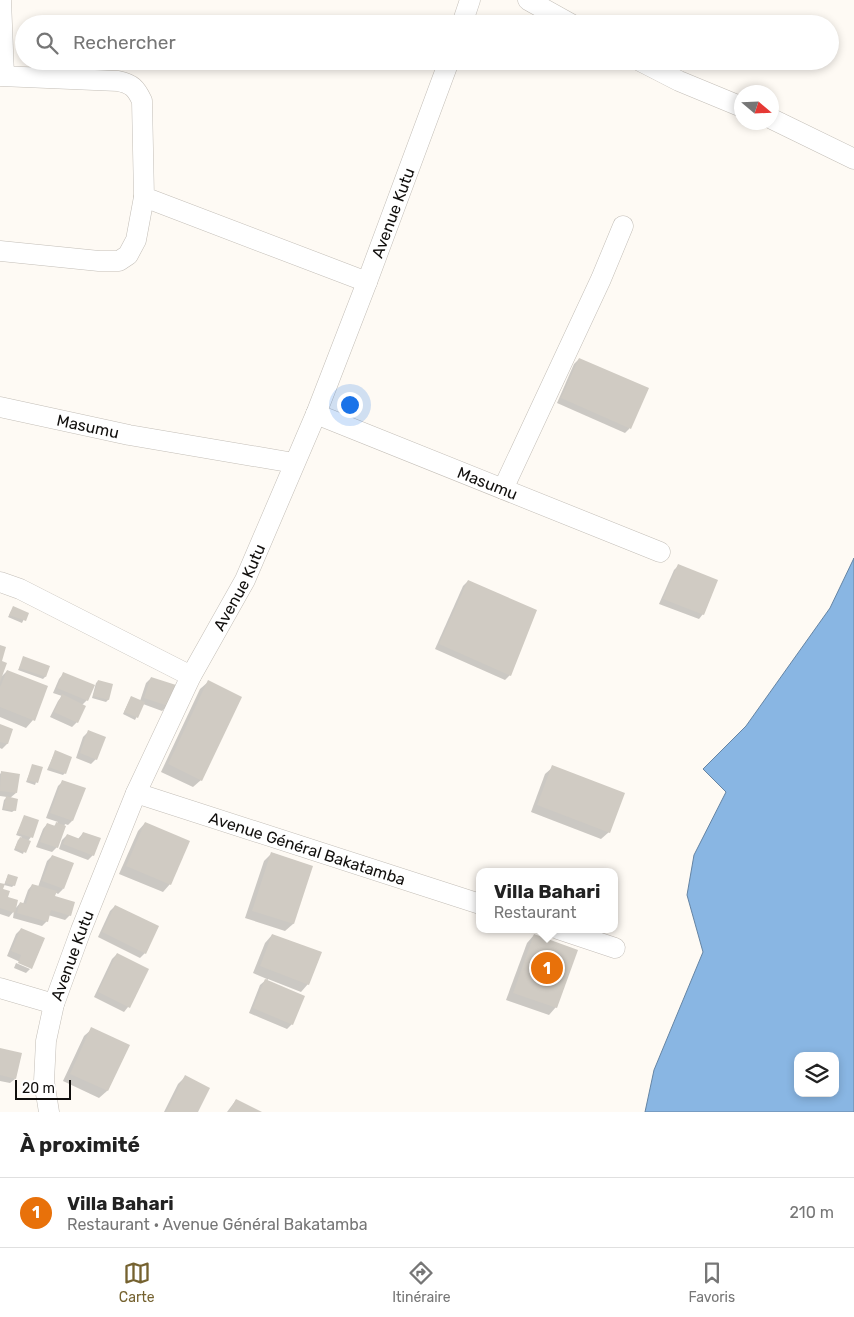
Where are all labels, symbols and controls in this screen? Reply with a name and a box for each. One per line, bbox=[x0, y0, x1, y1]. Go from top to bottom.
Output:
search box bbox=[15, 15, 839, 70]
icon: search bbox=[33, 29, 61, 57]
text: Rechercher bbox=[73, 31, 176, 54]
north arrow bbox=[734, 85, 779, 130]
street label: Avenue Kutu bbox=[368, 165, 419, 261]
your location bbox=[337, 392, 363, 418]
street label: Masumu bbox=[55, 411, 121, 443]
street label: Masumu bbox=[455, 463, 520, 504]
street label: Avenue Kutu bbox=[209, 541, 269, 634]
street label: Avenue Général Bakatamba bbox=[207, 808, 408, 889]
popup bbox=[476, 868, 618, 933]
text: Villa Bahari bbox=[494, 880, 600, 903]
text: Restaurant bbox=[494, 903, 576, 922]
street label: Avenue Kutu bbox=[47, 908, 98, 1003]
pin: 1 bbox=[531, 949, 563, 987]
map controls bbox=[794, 1052, 839, 1097]
button: layers bbox=[794, 1052, 839, 1097]
scale bar bbox=[15, 1077, 71, 1100]
text: 20 m bbox=[22, 1080, 55, 1097]
text: À proximité bbox=[20, 1132, 140, 1157]
text: Villa Bahari bbox=[67, 1192, 174, 1215]
text: 1 bbox=[32, 1203, 40, 1222]
text: 210 m bbox=[789, 1203, 834, 1222]
text: Restaurant · Avenue Général Bakatamba bbox=[67, 1215, 368, 1234]
tab: Carte bbox=[119, 1259, 155, 1306]
tab: Itinéraire bbox=[392, 1259, 451, 1306]
tab: Favoris bbox=[688, 1259, 735, 1306]

